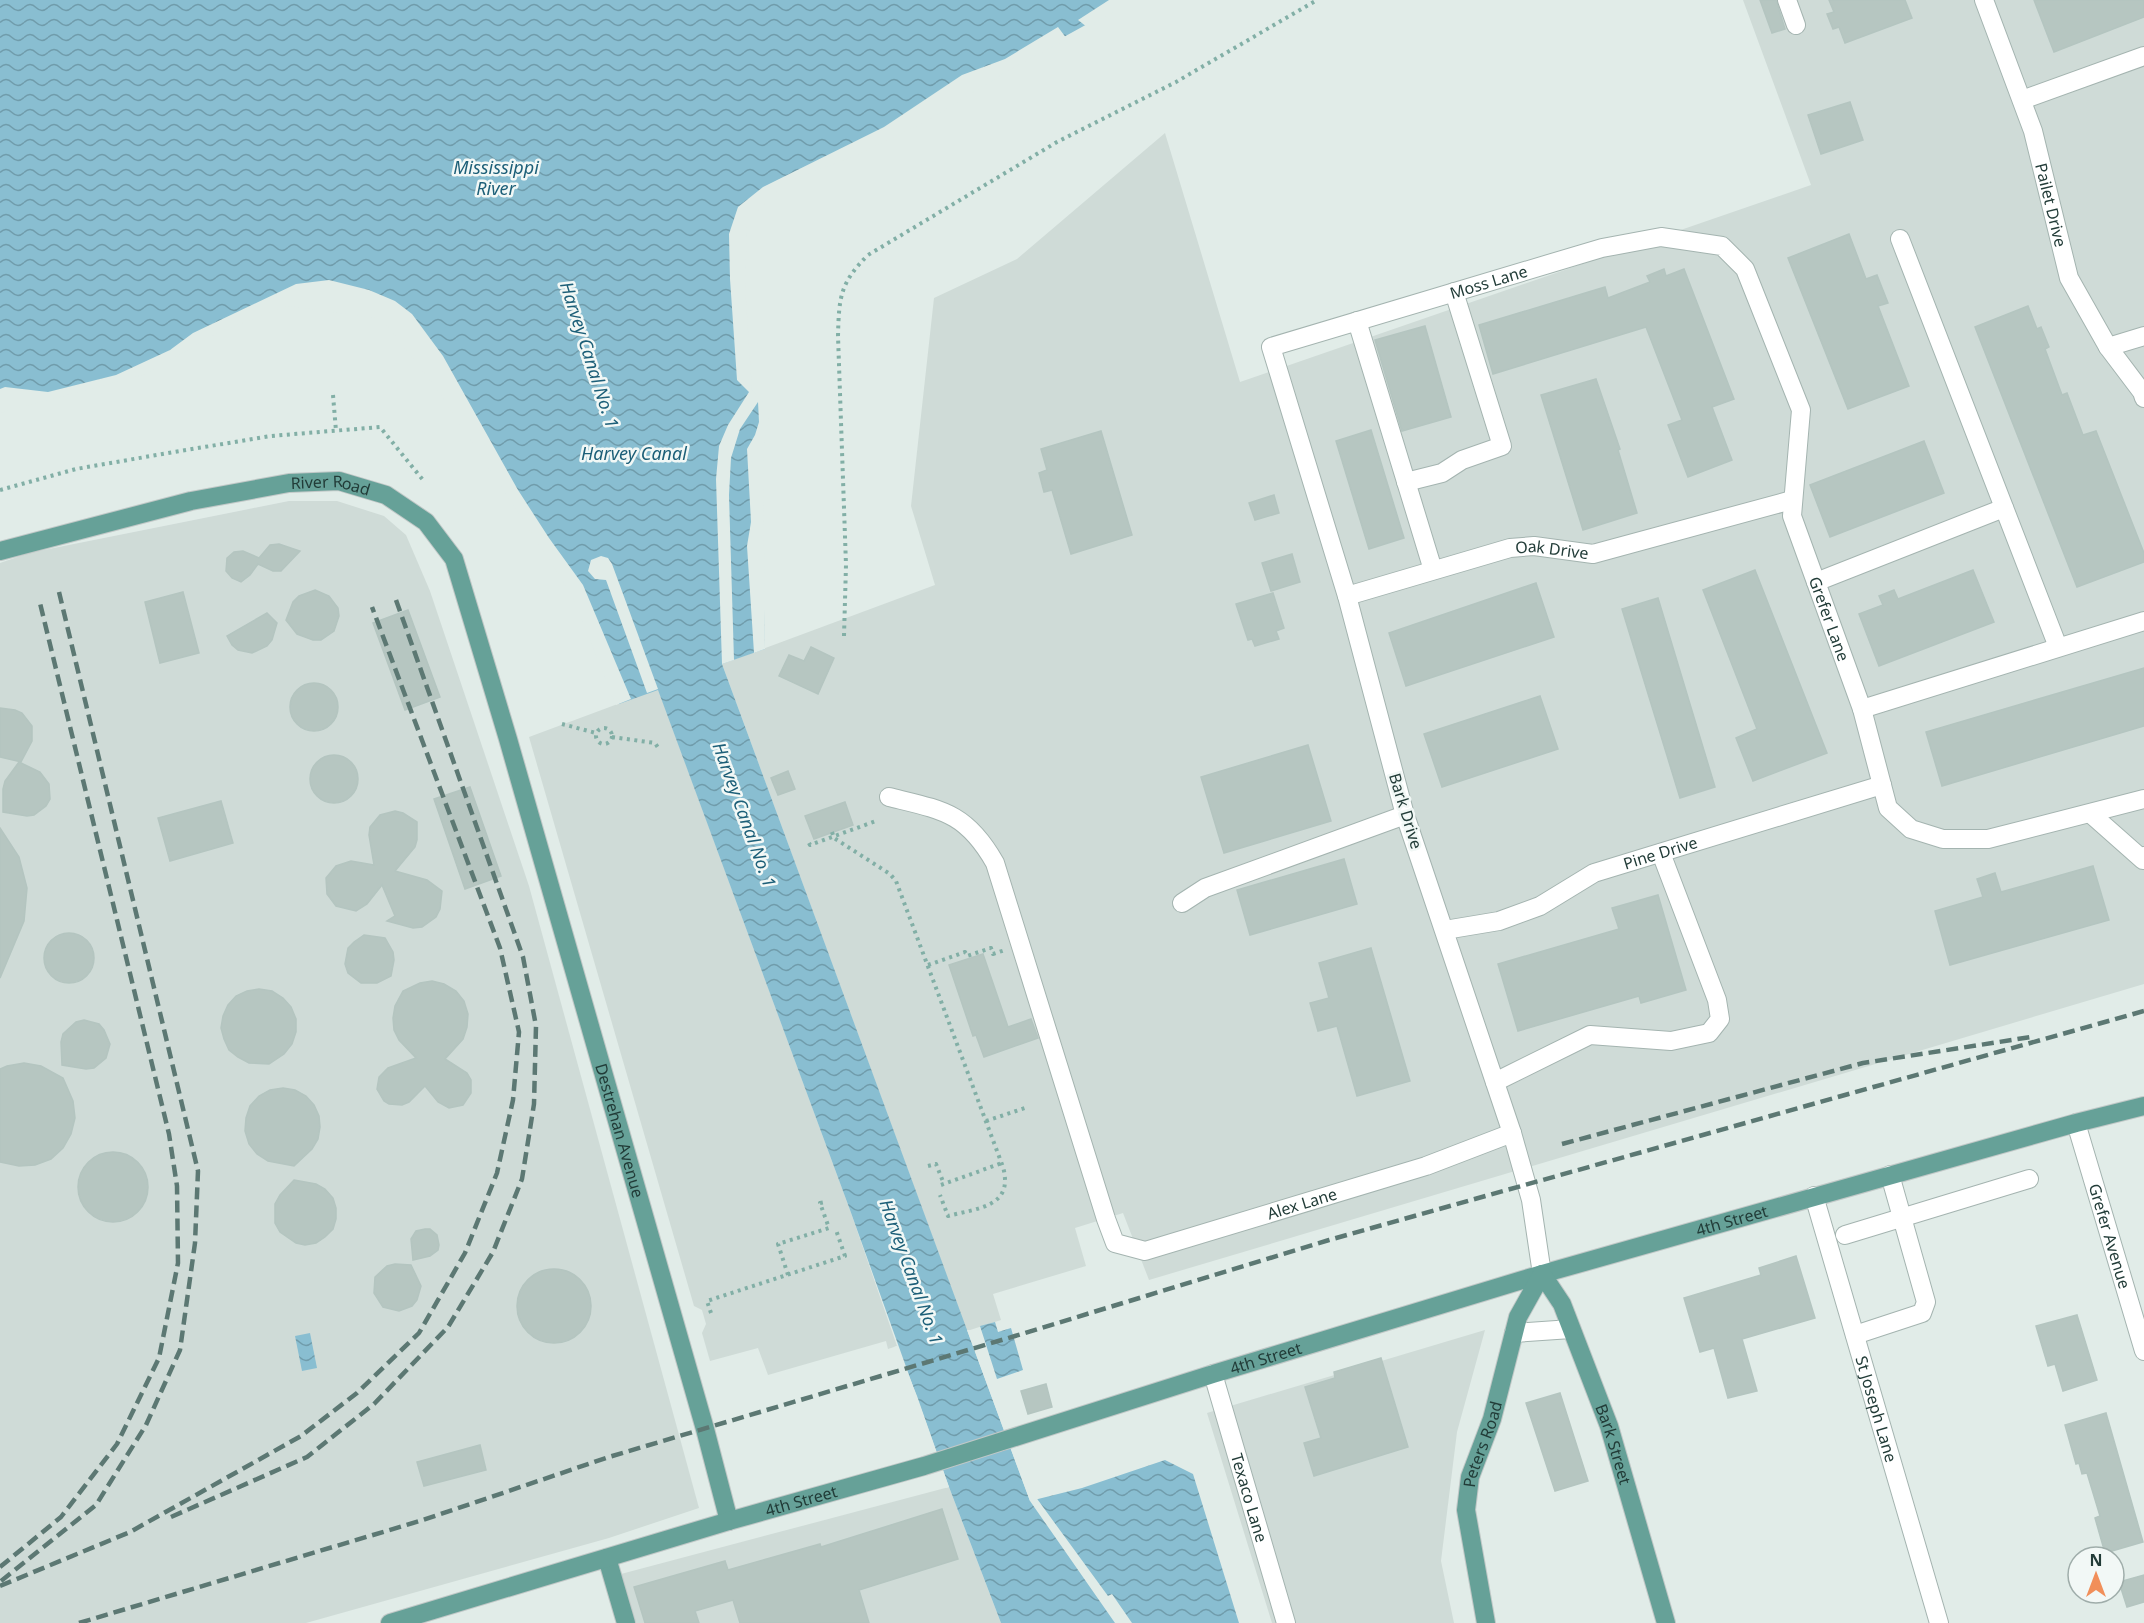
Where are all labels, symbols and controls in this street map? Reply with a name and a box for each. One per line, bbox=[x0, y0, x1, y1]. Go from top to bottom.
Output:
water label: Mississippi River bbox=[453, 155, 539, 200]
street label: Pailet Drive bbox=[2030, 161, 2072, 249]
street label: Moss Lane bbox=[1447, 260, 1530, 304]
water label: Harvey Canal No. 1 bbox=[555, 278, 625, 431]
water label: Harvey Canal bbox=[581, 441, 687, 465]
street label: River Road bbox=[290, 470, 373, 501]
street label: Oak Drive bbox=[1514, 535, 1590, 564]
street label: Grefer Lane bbox=[1804, 573, 1855, 664]
water label: Harvey Canal No. 1 bbox=[708, 739, 782, 890]
street label: Bark Drive bbox=[1384, 770, 1428, 852]
street label: Pine Drive bbox=[1620, 831, 1700, 874]
street label: Destrehan Avenue bbox=[590, 1061, 649, 1200]
street label: Grefer Avenue bbox=[2084, 1181, 2136, 1291]
street label: Alex Lane bbox=[1264, 1183, 1340, 1224]
water label: Harvey Canal No. 1 bbox=[875, 1196, 949, 1347]
street label: 4th Street bbox=[1693, 1200, 1770, 1241]
street label: 4th Street bbox=[1227, 1337, 1304, 1379]
street label: St Joseph Lane bbox=[1850, 1353, 1902, 1465]
street label: Peters Road bbox=[1458, 1399, 1507, 1488]
street label: Bark Street bbox=[1590, 1401, 1636, 1487]
street label: Texaco Lane bbox=[1226, 1451, 1273, 1545]
street label: 4th Street bbox=[763, 1480, 840, 1521]
north arrow bbox=[2066, 1545, 2126, 1605]
text: N bbox=[2089, 1549, 2103, 1571]

